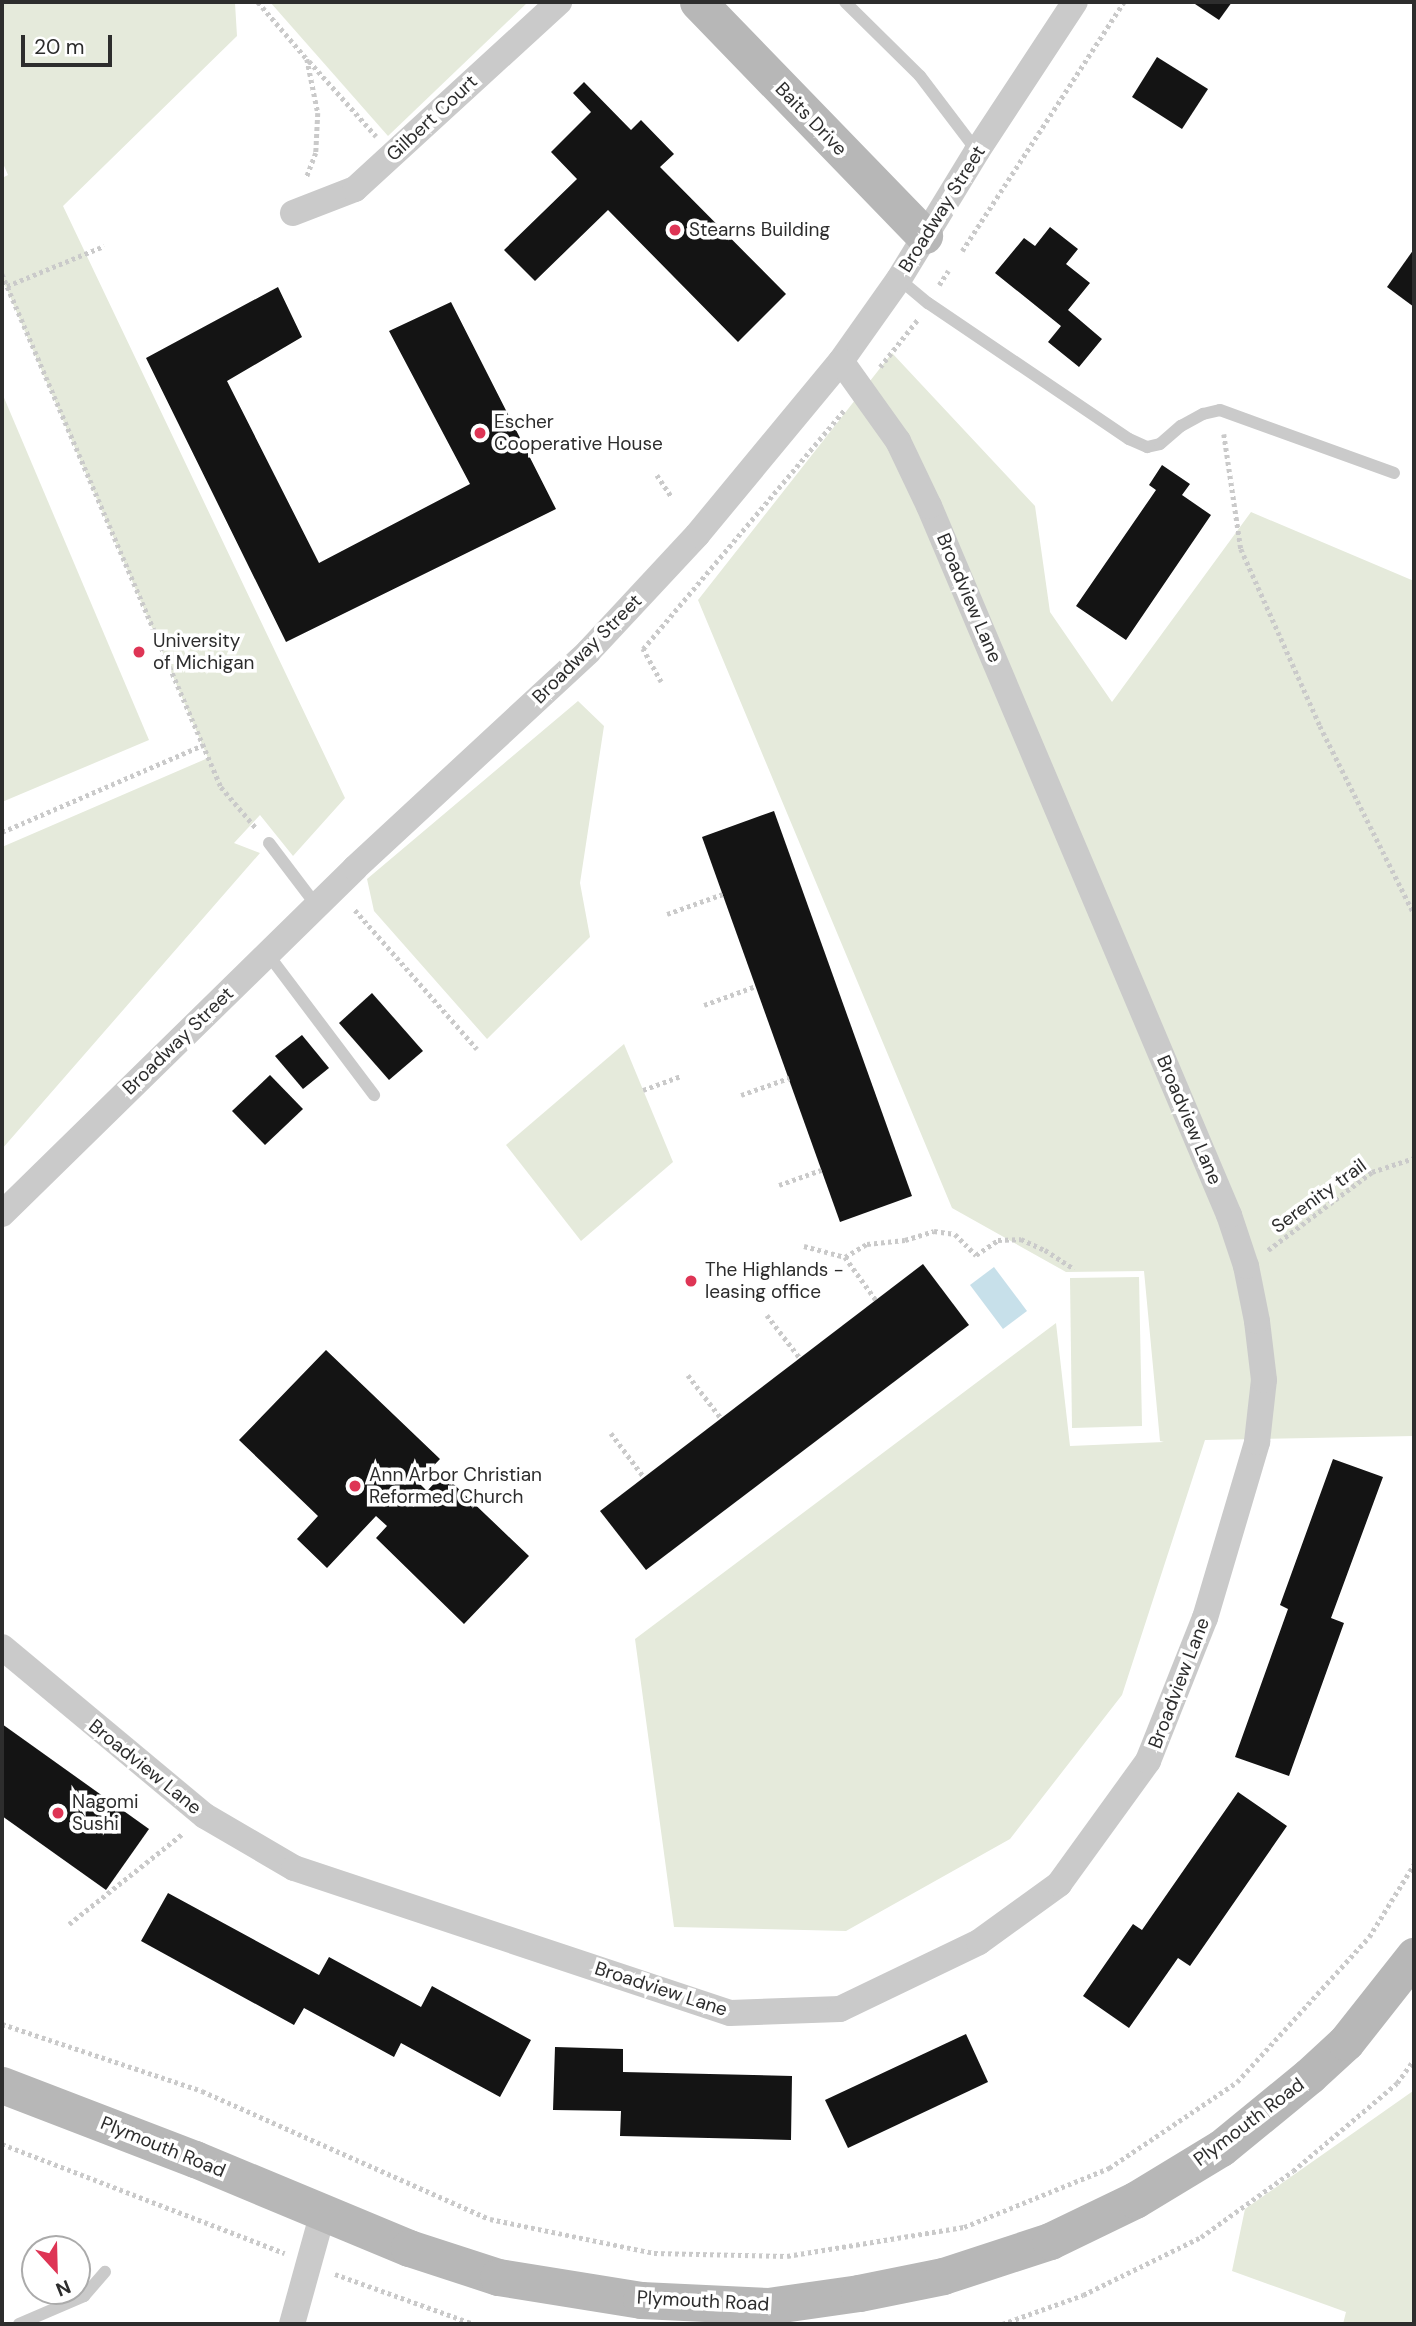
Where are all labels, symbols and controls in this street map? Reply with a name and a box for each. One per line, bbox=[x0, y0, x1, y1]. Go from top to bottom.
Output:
scale bar bbox=[24, 21, 116, 65]
text: 20 m bbox=[34, 33, 85, 61]
street label: Gilbert Court bbox=[382, 70, 482, 166]
street label: Baits Drive bbox=[770, 77, 852, 161]
street label: Broadway Street bbox=[894, 141, 990, 277]
place label: Stearns Building bbox=[689, 219, 830, 241]
marker: Stearns Building bbox=[667, 222, 683, 238]
place label: Escher Cooperative House bbox=[494, 411, 663, 455]
marker: Escher Cooperative House bbox=[472, 425, 488, 441]
street label: Broadview Lane bbox=[932, 530, 1006, 666]
street label: Broadway Street bbox=[528, 590, 646, 708]
place label: University of Michigan bbox=[153, 630, 255, 674]
marker: University of Michigan bbox=[131, 644, 147, 660]
street label: Broadway Street bbox=[118, 982, 238, 1100]
street label: Broadview Lane bbox=[1152, 1052, 1226, 1188]
street label: Serenity trail bbox=[1267, 1154, 1371, 1238]
place label: The Highlands - leasing office bbox=[705, 1259, 844, 1303]
marker: The Highlands - leasing office bbox=[683, 1273, 699, 1289]
place label: Ann Arbor Christian Reformed Church bbox=[369, 1464, 542, 1508]
marker: Ann Arbor Christian Reformed Church bbox=[347, 1478, 363, 1494]
street label: Broadview Lane bbox=[1144, 1614, 1214, 1752]
street label: Broadview Lane bbox=[84, 1715, 206, 1819]
place label: Nagomi Sushi bbox=[72, 1791, 138, 1835]
marker: Nagomi Sushi bbox=[50, 1805, 66, 1821]
street label: Broadview Lane bbox=[592, 1957, 730, 2021]
street label: Plymouth Road bbox=[1189, 2073, 1309, 2171]
street label: Plymouth Road bbox=[97, 2112, 229, 2182]
north arrow bbox=[21, 2235, 91, 2305]
text: N bbox=[52, 2274, 74, 2302]
street label: Plymouth Road bbox=[636, 2286, 770, 2316]

